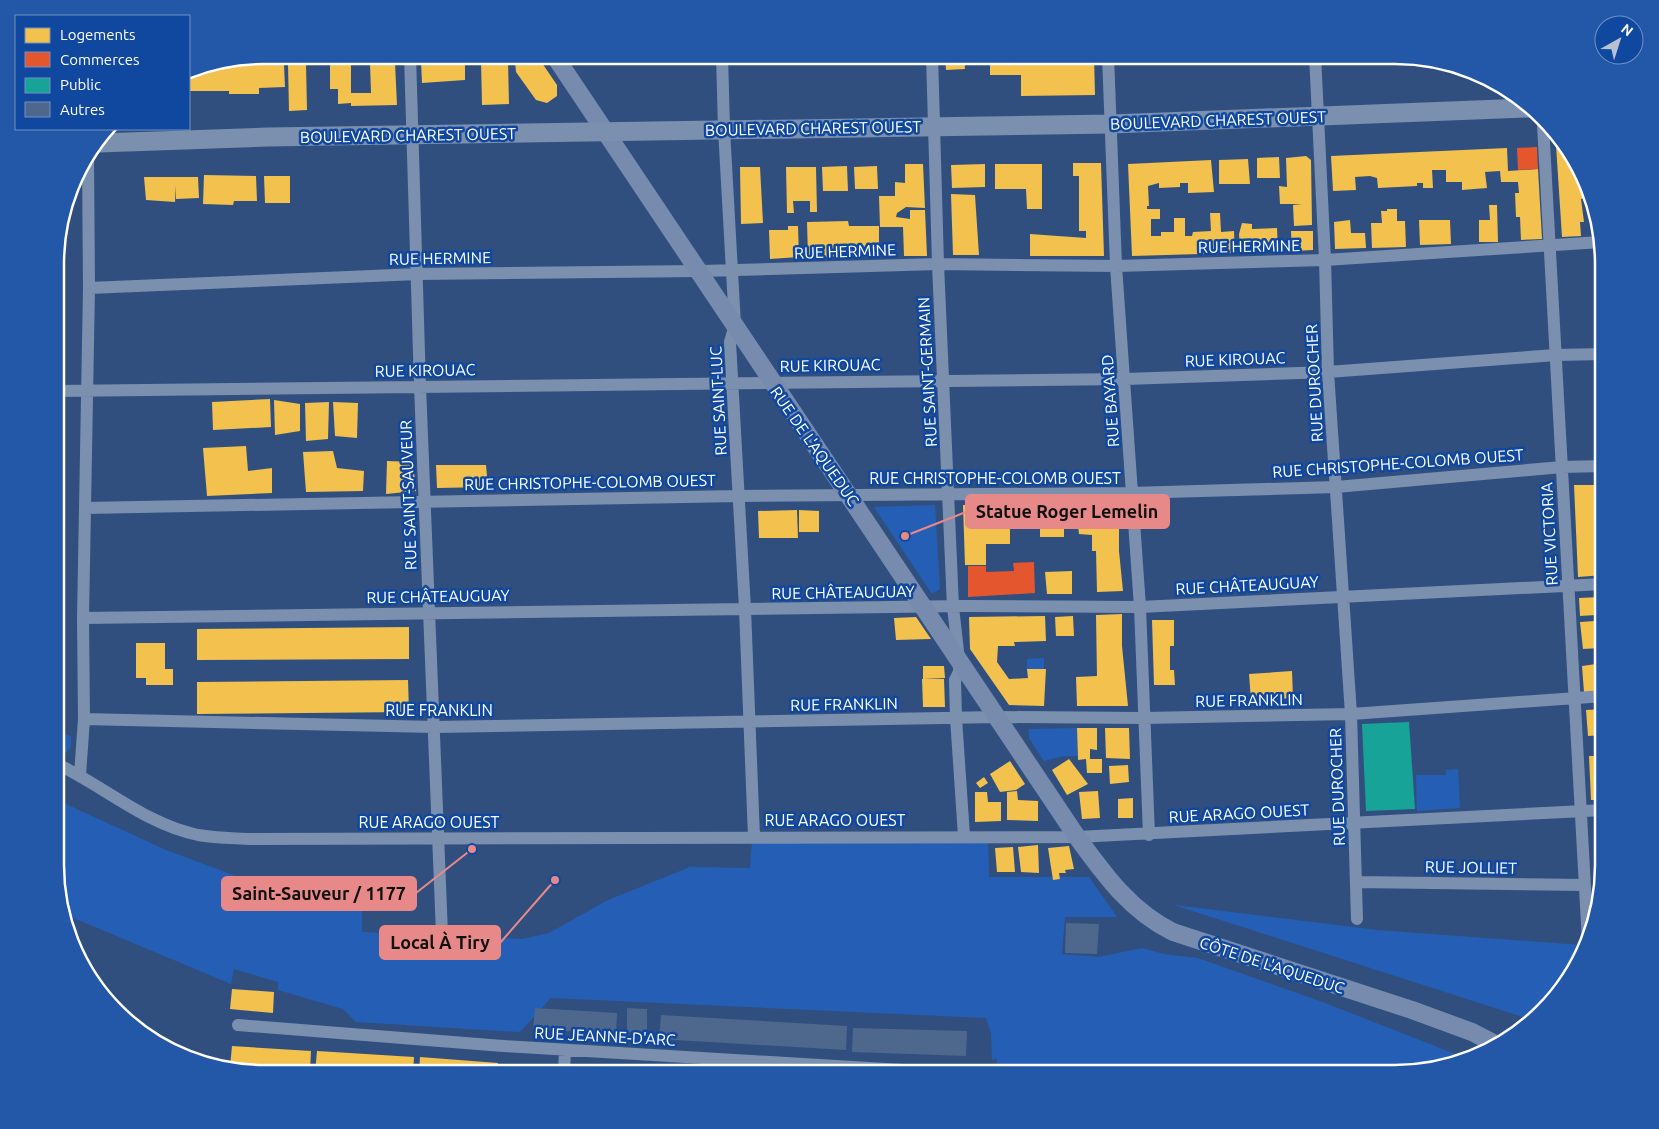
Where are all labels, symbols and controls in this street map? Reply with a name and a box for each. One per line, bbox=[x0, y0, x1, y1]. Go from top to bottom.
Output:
legend bbox=[15, 15, 190, 130]
north arrow bbox=[1594, 15, 1644, 65]
text: N bbox=[1618, 20, 1636, 39]
text: Logements bbox=[60, 26, 136, 43]
text: Commerces bbox=[60, 51, 140, 68]
text: Public bbox=[60, 76, 101, 93]
text: Autres bbox=[60, 101, 105, 118]
street label: BOULEVARD CHAREST OUEST bbox=[1110, 107, 1326, 133]
street label: BOULEVARD CHAREST OUEST bbox=[705, 117, 921, 139]
street label: BOULEVARD CHAREST OUEST bbox=[300, 124, 516, 146]
street label: RUE HERMINE bbox=[1198, 236, 1300, 256]
street label: RUE HERMINE bbox=[794, 240, 896, 262]
street label: RUE HERMINE bbox=[389, 248, 491, 268]
street label: RUE SAINT-GERMAIN bbox=[914, 297, 940, 447]
street label: RUE DUROCHER bbox=[1302, 324, 1326, 442]
street label: RUE SAINT-LUC bbox=[706, 346, 730, 456]
street label: RUE KIROUAC bbox=[1184, 348, 1286, 370]
street label: RUE BAYARD bbox=[1098, 354, 1122, 448]
street label: RUE KIROUAC bbox=[779, 355, 881, 375]
street label: RUE KIROUAC bbox=[374, 360, 476, 380]
street label: RUE DE L'AQUEDUC bbox=[767, 383, 863, 509]
street label: RUE SAINT-SAUVEUR bbox=[396, 420, 420, 570]
street label: RUE CHRISTOPHE-COLOMB OUEST bbox=[1272, 445, 1524, 481]
street label: RUE CHRISTOPHE-COLOMB OUEST bbox=[869, 469, 1121, 487]
street label: RUE CHRISTOPHE-COLOMB OUEST bbox=[464, 471, 716, 493]
street label: RUE VICTORIA bbox=[1537, 481, 1561, 586]
callout: Statue Roger Lemelin bbox=[966, 495, 1169, 528]
text: Statue Roger Lemelin bbox=[976, 501, 1158, 521]
street label: RUE CHÂTEAUGUAY bbox=[1175, 571, 1320, 598]
street label: RUE CHÂTEAUGUAY bbox=[771, 581, 916, 602]
street label: RUE CHÂTEAUGUAY bbox=[366, 585, 511, 606]
street label: RUE FRANKLIN bbox=[1195, 690, 1303, 710]
street label: RUE FRANKLIN bbox=[790, 694, 898, 714]
street label: RUE FRANKLIN bbox=[385, 701, 493, 719]
street label: RUE DUROCHER bbox=[1326, 728, 1348, 846]
street label: RUE ARAGO OUEST bbox=[1168, 800, 1310, 826]
street label: RUE ARAGO OUEST bbox=[765, 811, 906, 829]
street label: RUE ARAGO OUEST bbox=[359, 813, 500, 831]
street label: RUE JOLLIET bbox=[1425, 857, 1517, 877]
callout: Saint-Sauveur / 1177 bbox=[222, 877, 416, 910]
text: Saint-Sauveur / 1177 bbox=[232, 883, 406, 903]
callout: Local À Tiry bbox=[380, 926, 500, 959]
text: Local À Tiry bbox=[390, 931, 490, 952]
street label: CÔTE DE L'AQUEDUC bbox=[1197, 932, 1347, 997]
street label: RUE JEANNE-D'ARC bbox=[534, 1023, 676, 1049]

